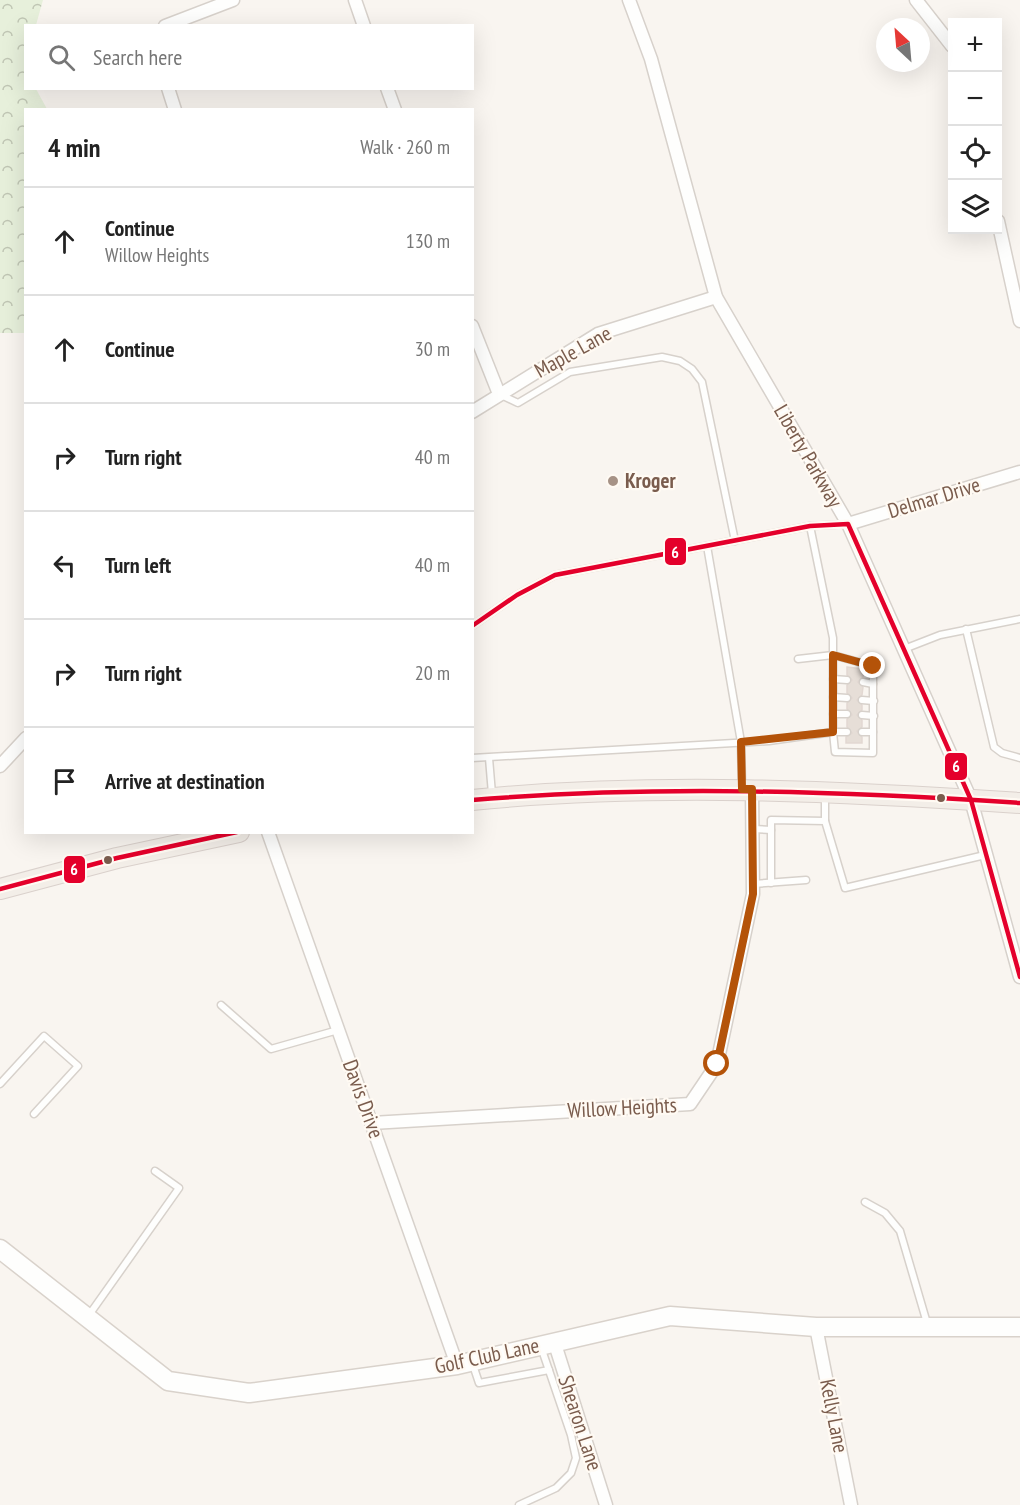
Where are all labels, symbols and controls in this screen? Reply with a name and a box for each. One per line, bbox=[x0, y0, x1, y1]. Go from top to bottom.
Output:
north arrow bbox=[876, 18, 930, 72]
map controls bbox=[948, 18, 1002, 234]
button: + bbox=[948, 18, 1002, 72]
search box bbox=[24, 24, 474, 90]
icon: search bbox=[45, 41, 78, 74]
text: Search here bbox=[93, 43, 182, 71]
button: − bbox=[948, 72, 1002, 126]
button: locate bbox=[948, 126, 1002, 180]
text: 4 min bbox=[48, 131, 101, 164]
text: Walk · 260 m bbox=[360, 134, 450, 160]
button: layers bbox=[948, 180, 1002, 234]
text: Continue bbox=[105, 214, 175, 242]
icon: ahead bbox=[48, 225, 81, 258]
text: 130 m bbox=[406, 228, 450, 254]
text: Willow Heights bbox=[105, 242, 209, 268]
street label: Maple Lane bbox=[530, 319, 616, 384]
icon: ahead bbox=[48, 333, 81, 366]
text: Continue bbox=[105, 335, 175, 363]
text: 30 m bbox=[415, 336, 450, 362]
street label: Liberty Parkway bbox=[768, 399, 849, 512]
icon: right bbox=[48, 441, 81, 474]
text: Turn right bbox=[105, 443, 182, 471]
text: 40 m bbox=[415, 444, 450, 470]
place label: Kroger bbox=[625, 467, 676, 494]
street label: Delmar Drive bbox=[884, 471, 983, 524]
marker: Kroger bbox=[606, 474, 620, 488]
line badge: 6 bbox=[664, 537, 687, 566]
text: 6 bbox=[671, 542, 679, 562]
icon: left bbox=[48, 549, 81, 582]
text: Turn left bbox=[105, 551, 171, 579]
text: 40 m bbox=[415, 552, 450, 578]
route end bbox=[859, 652, 885, 678]
icon: right bbox=[48, 657, 81, 690]
text: Turn right bbox=[105, 659, 182, 687]
text: 20 m bbox=[415, 660, 450, 686]
line badge: 6 bbox=[944, 752, 968, 781]
text: 6 bbox=[952, 756, 960, 776]
icon: arrive bbox=[48, 765, 81, 798]
text: Arrive at destination bbox=[105, 767, 265, 795]
unlabelled marker bbox=[935, 792, 947, 804]
unlabelled marker bbox=[102, 854, 114, 866]
line badge: 6 bbox=[63, 855, 86, 884]
text: 6 bbox=[70, 859, 78, 879]
route start bbox=[703, 1050, 729, 1076]
street label: Davis Drive bbox=[337, 1056, 390, 1142]
street label: Willow Heights bbox=[567, 1091, 677, 1124]
street label: Golf Club Lane bbox=[432, 1331, 542, 1380]
street label: Shearon Lane bbox=[552, 1372, 609, 1474]
street label: Kelly Lane bbox=[814, 1377, 855, 1455]

